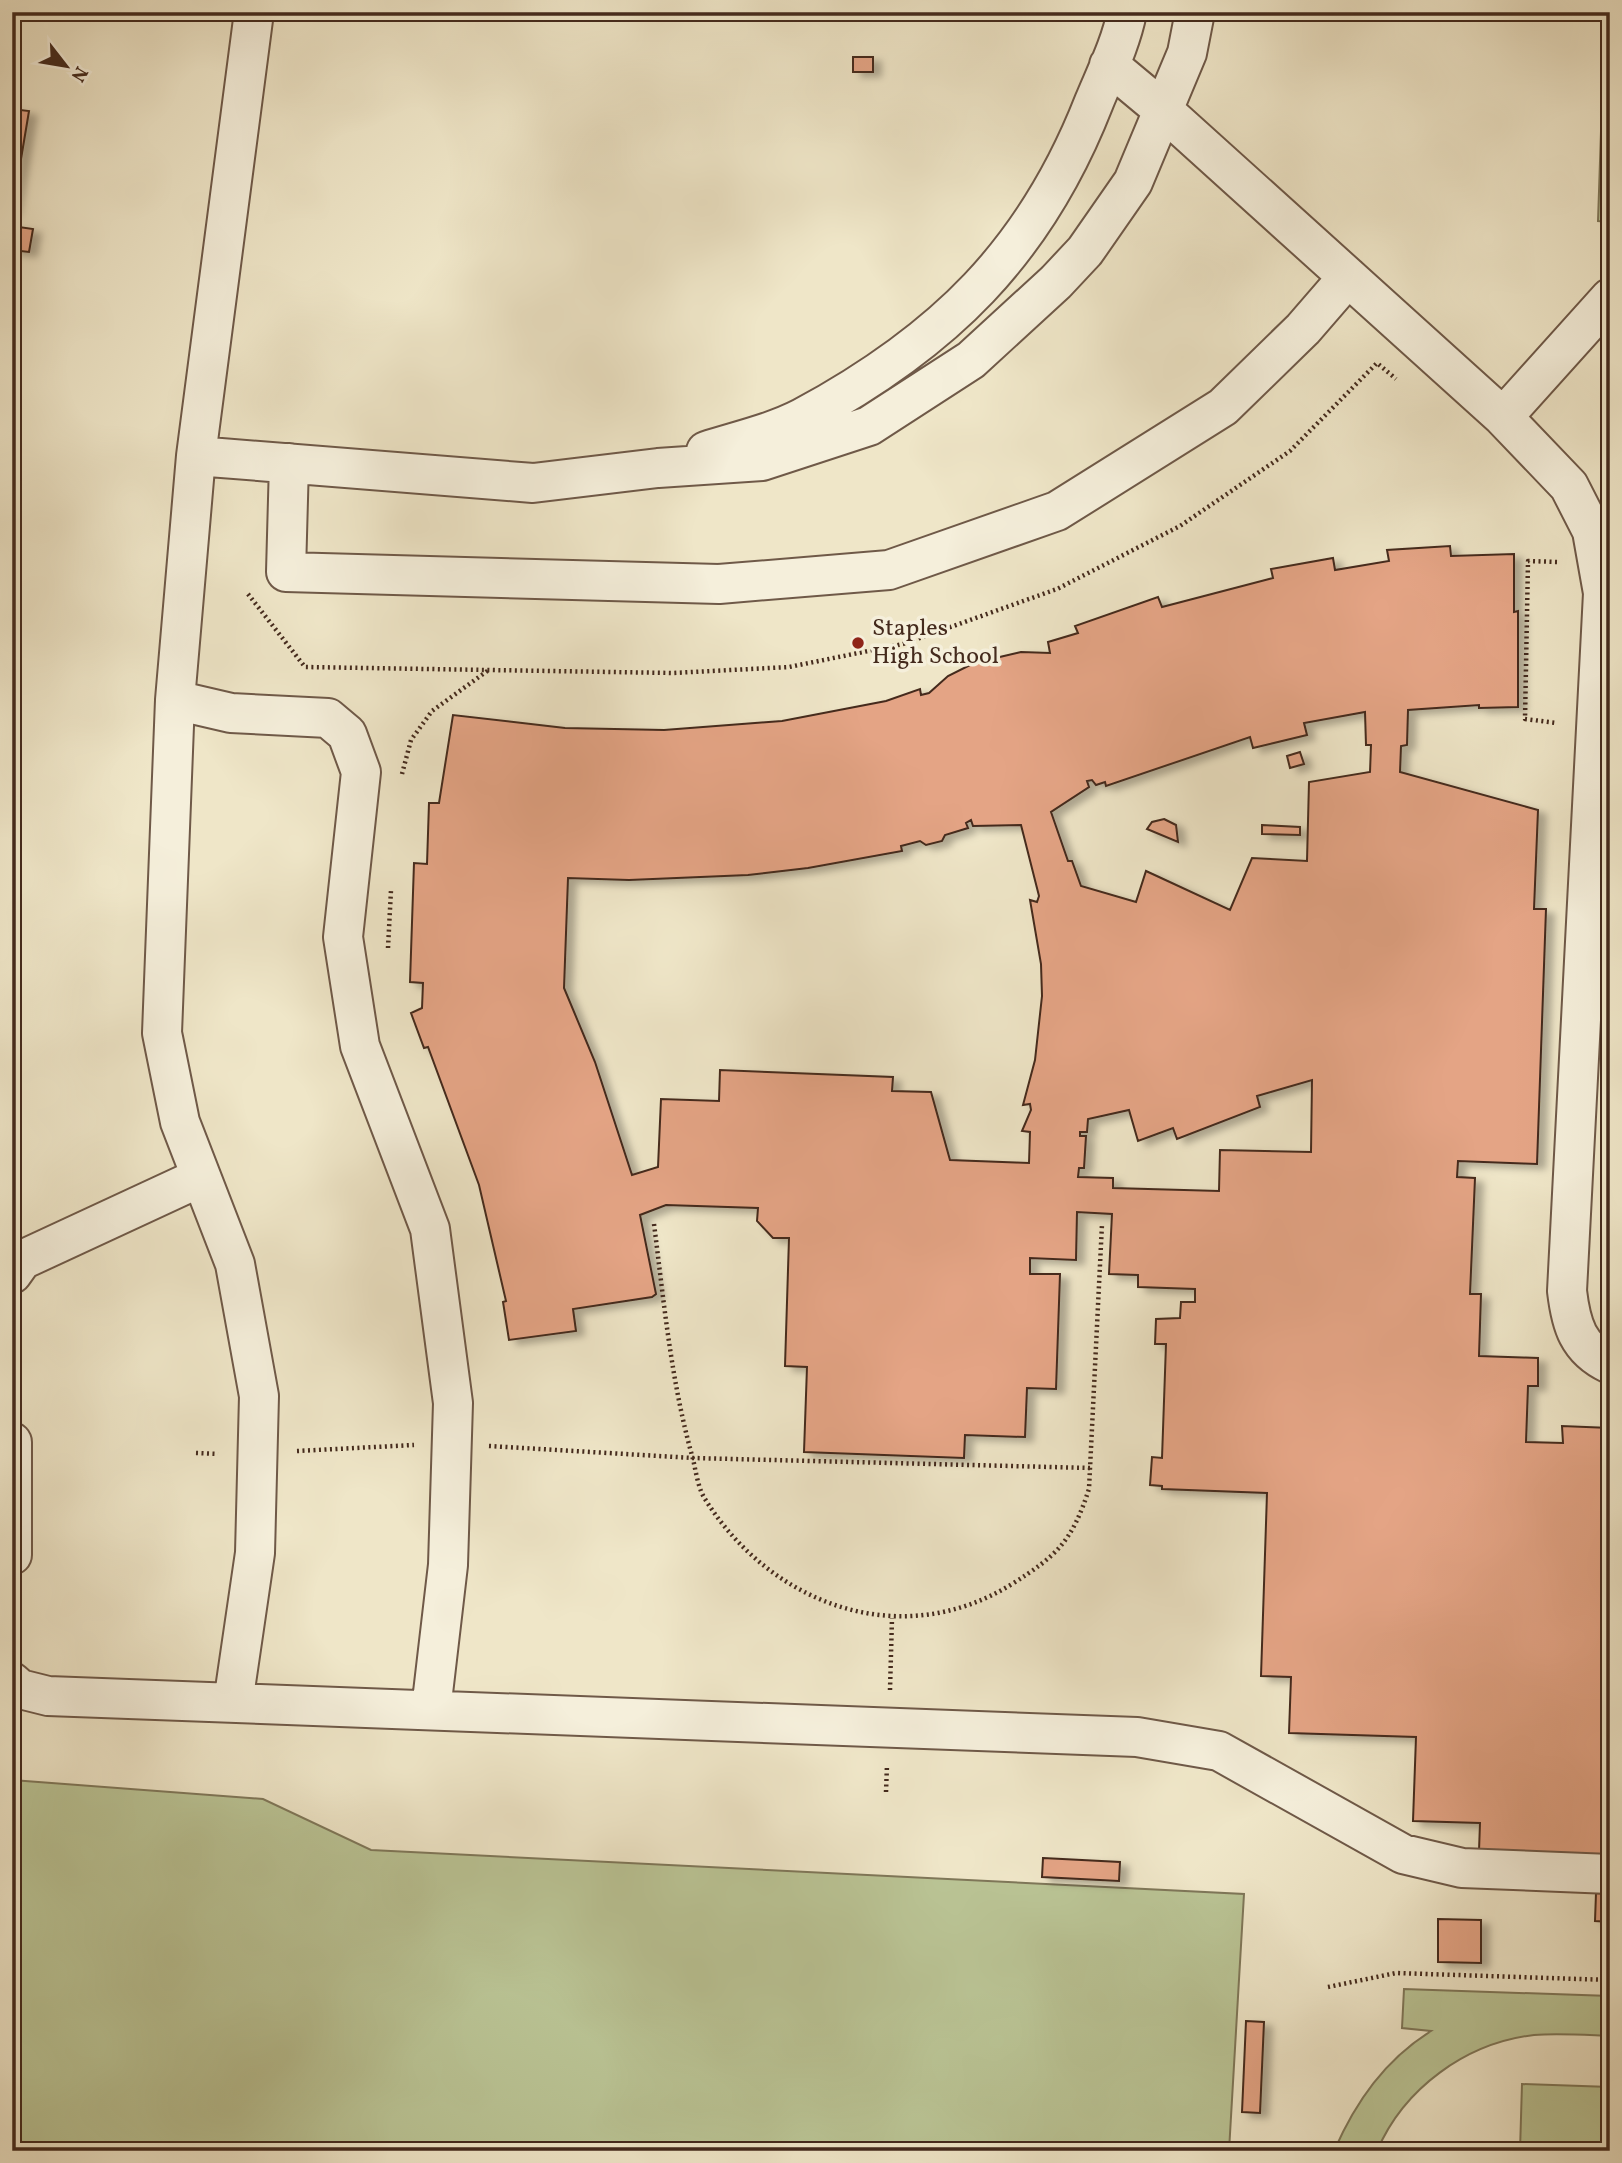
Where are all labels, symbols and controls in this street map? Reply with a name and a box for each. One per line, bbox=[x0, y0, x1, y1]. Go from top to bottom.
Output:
north arrow bbox=[32, 32, 102, 102]
text: N bbox=[64, 61, 94, 87]
place label: Staples High School bbox=[872, 612, 999, 674]
marker: Staples High School bbox=[850, 635, 866, 651]

